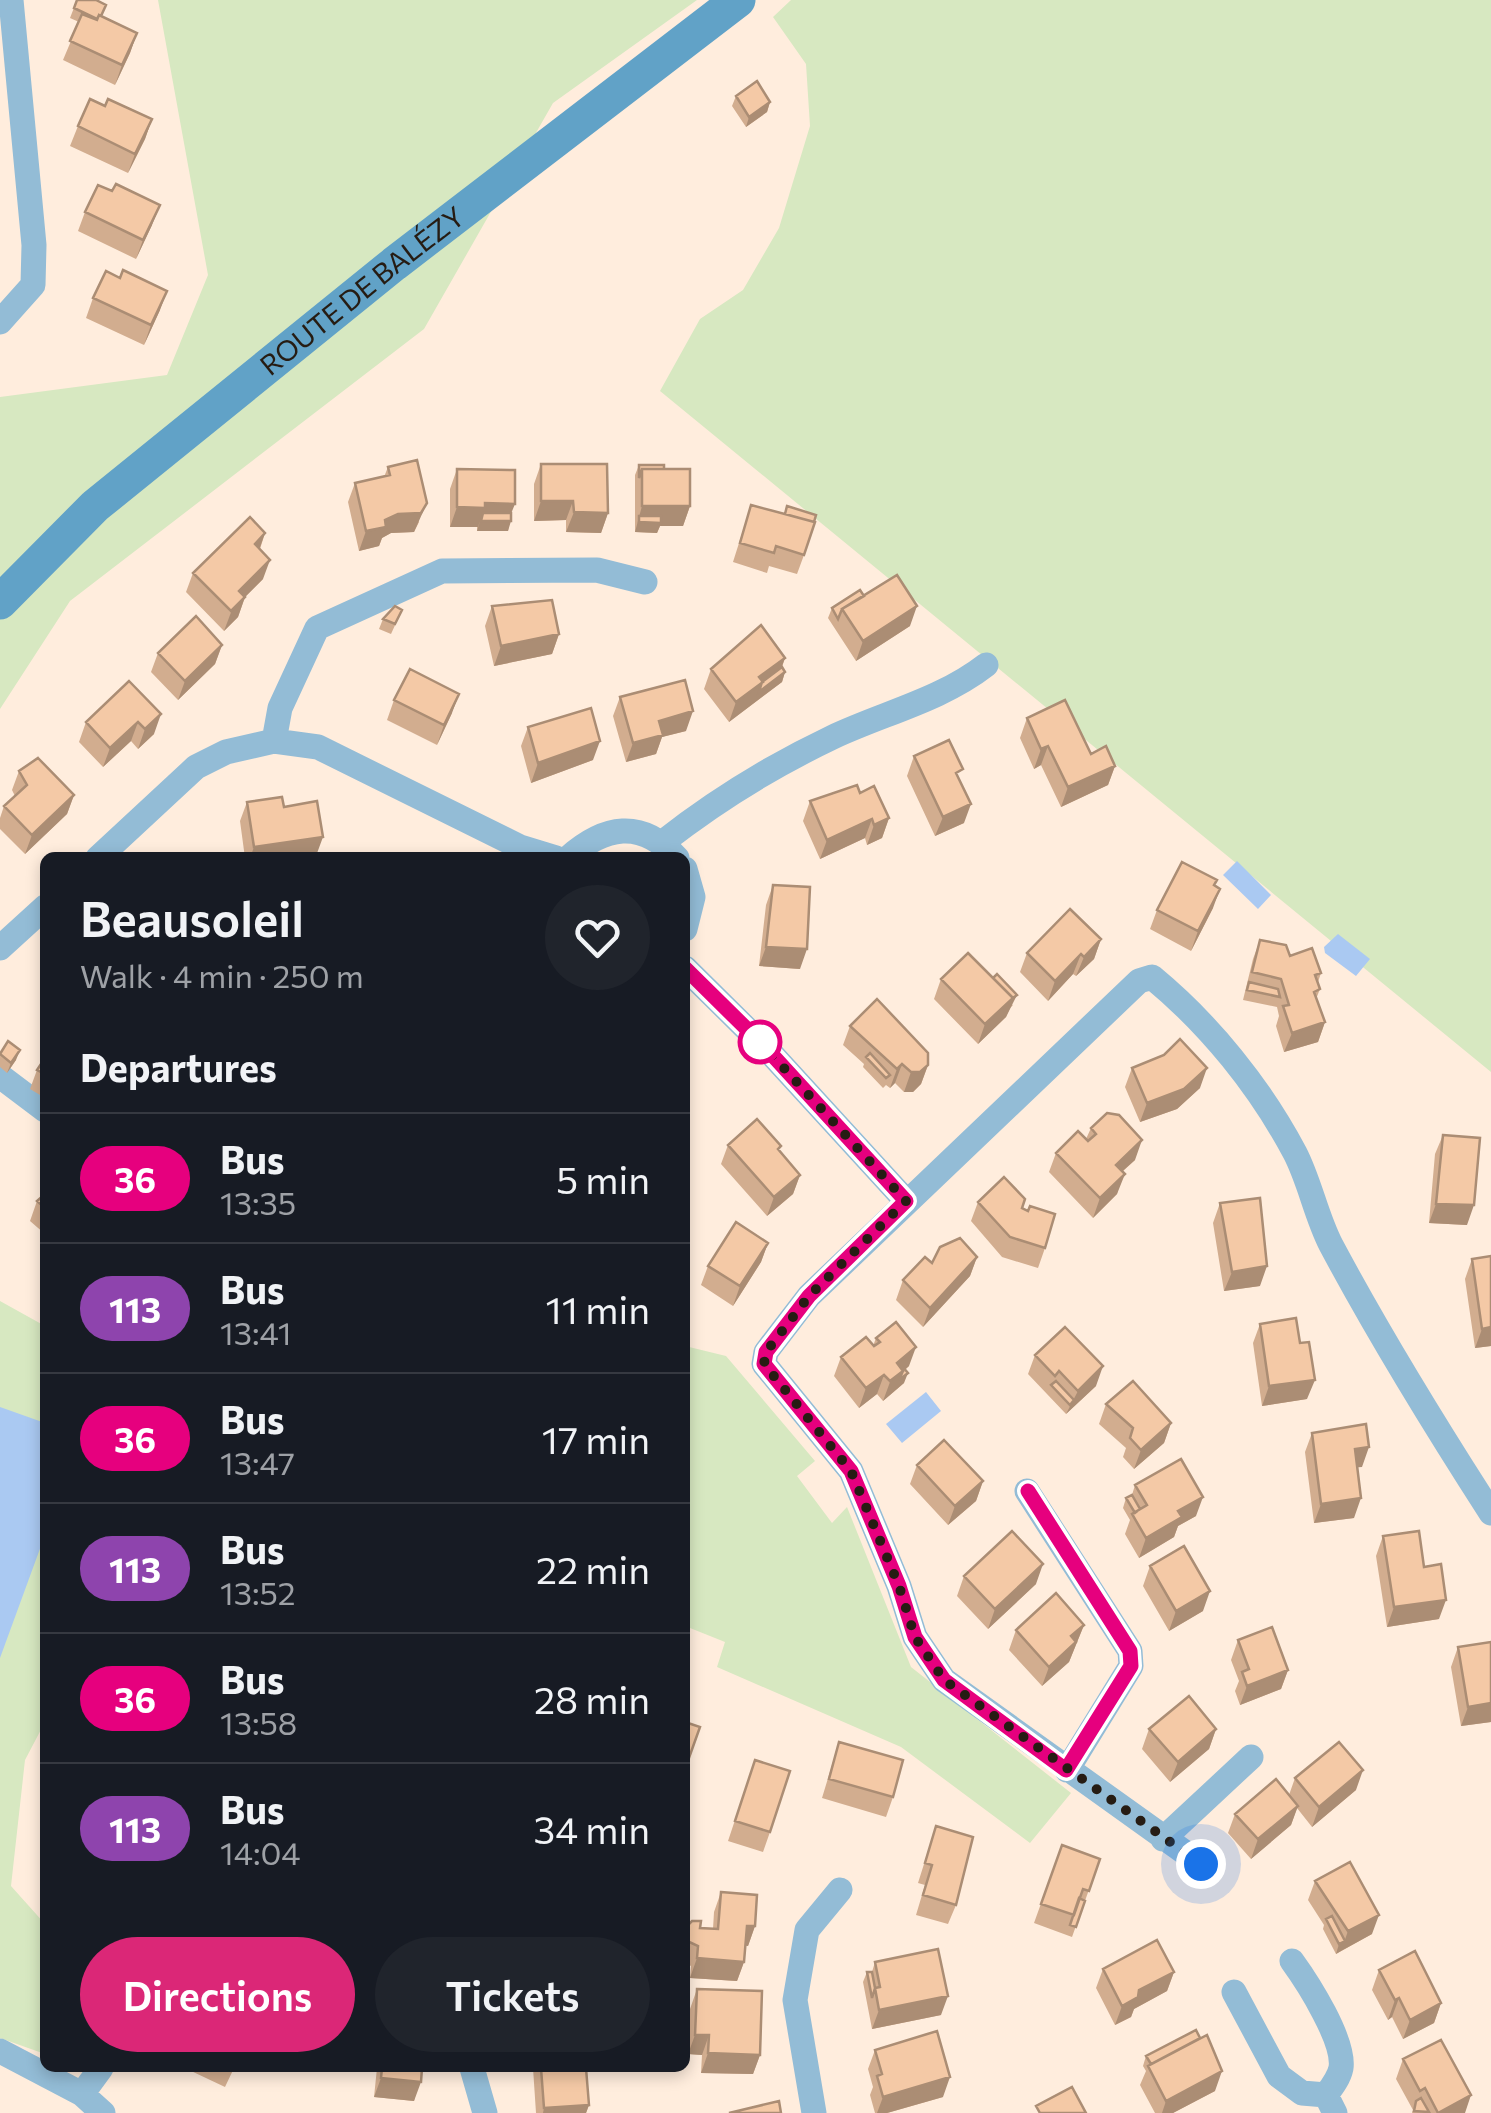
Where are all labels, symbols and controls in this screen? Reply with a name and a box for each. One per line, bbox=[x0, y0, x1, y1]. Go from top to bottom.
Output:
street label: ROUTE DE BALÉZY bbox=[253, 199, 470, 382]
button: heart bbox=[545, 885, 650, 990]
text: Beausoleil bbox=[80, 888, 304, 947]
text: Walk · 4 min · 250 m bbox=[80, 955, 364, 995]
unlabelled marker bbox=[739, 1021, 781, 1063]
text: Departures bbox=[80, 1043, 277, 1090]
text: Bus bbox=[220, 1135, 285, 1182]
text: 5 min bbox=[556, 1155, 650, 1202]
text: 36 bbox=[114, 1157, 156, 1200]
text: 13:35 bbox=[220, 1182, 296, 1222]
text: Bus bbox=[220, 1265, 285, 1312]
text: 11 min bbox=[546, 1285, 650, 1332]
text: 113 bbox=[109, 1287, 161, 1330]
text: 13:41 bbox=[220, 1312, 291, 1352]
text: Bus bbox=[220, 1395, 285, 1442]
text: 17 min bbox=[542, 1415, 650, 1462]
text: 36 bbox=[114, 1417, 156, 1460]
text: 13:47 bbox=[220, 1442, 295, 1482]
text: Bus bbox=[220, 1525, 285, 1572]
text: 22 min bbox=[536, 1545, 650, 1592]
text: 113 bbox=[109, 1547, 161, 1590]
text: 13:52 bbox=[220, 1572, 296, 1612]
text: Bus bbox=[220, 1655, 285, 1702]
text: 28 min bbox=[534, 1675, 650, 1722]
text: 36 bbox=[114, 1677, 156, 1720]
text: 13:58 bbox=[220, 1702, 297, 1742]
text: Bus bbox=[220, 1785, 285, 1832]
text: 34 min bbox=[534, 1805, 650, 1852]
text: 113 bbox=[109, 1807, 161, 1850]
text: 14:04 bbox=[220, 1832, 301, 1872]
your location bbox=[1176, 1839, 1226, 1889]
button: Directions bbox=[80, 1937, 355, 2052]
button: Tickets bbox=[375, 1937, 650, 2052]

